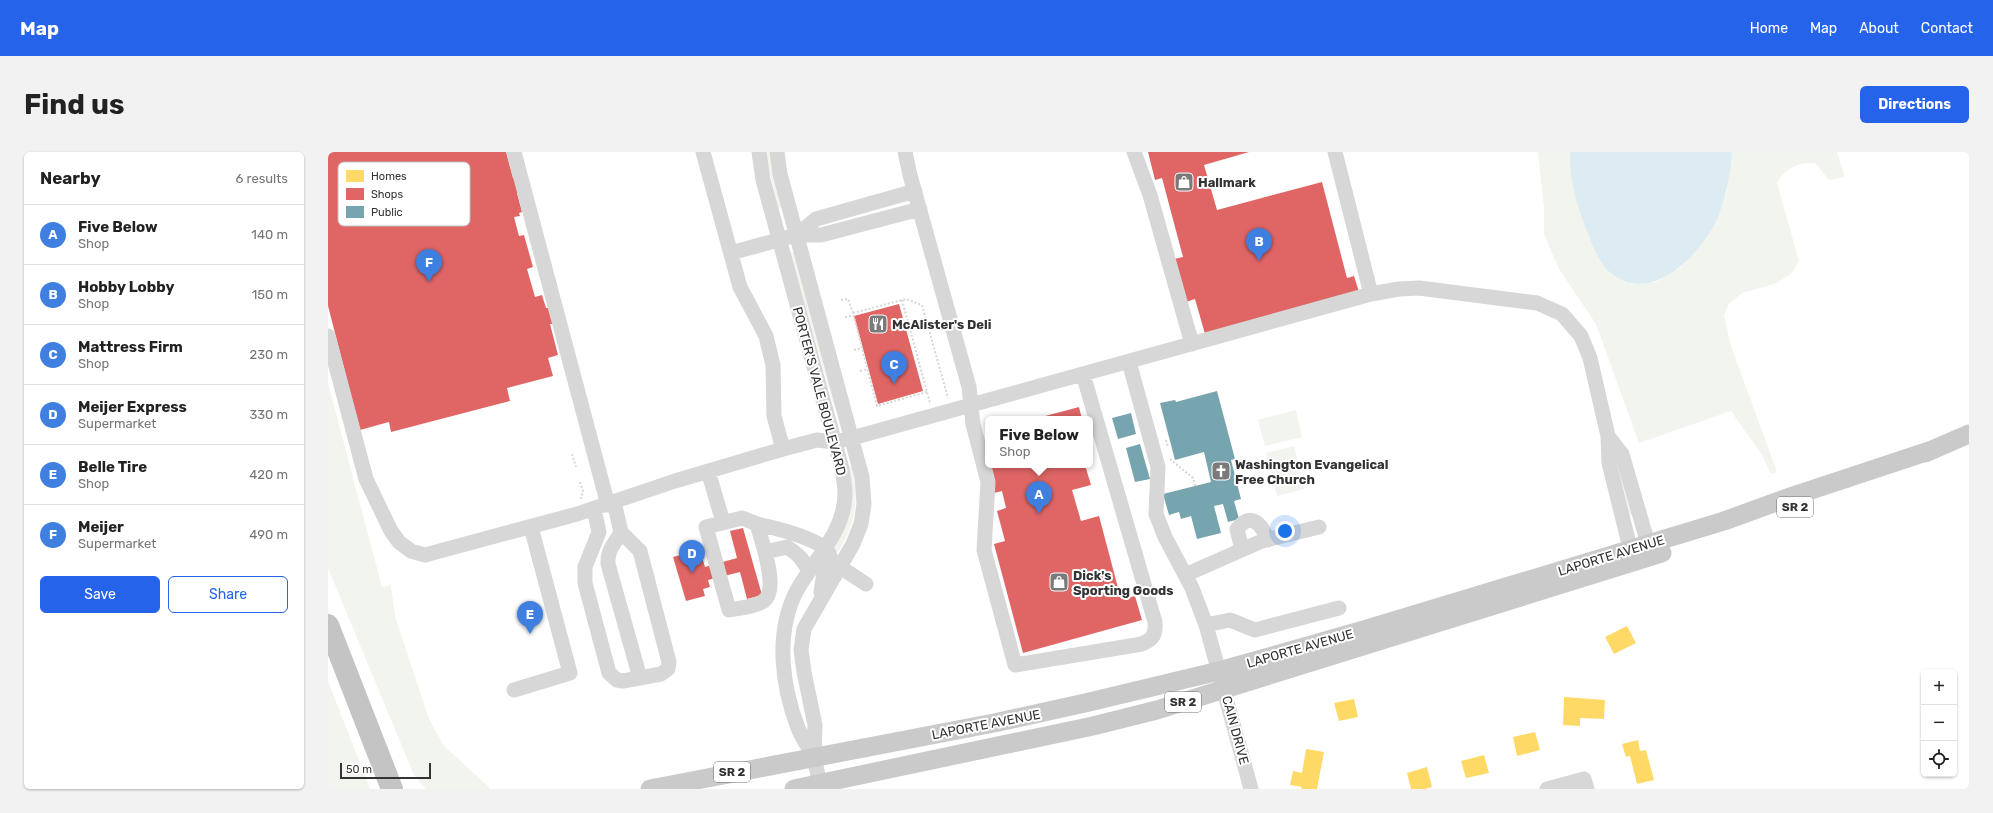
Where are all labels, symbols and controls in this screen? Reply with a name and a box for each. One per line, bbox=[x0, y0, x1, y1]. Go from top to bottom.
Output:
text: Map bbox=[20, 17, 59, 40]
text: Home bbox=[1750, 20, 1788, 37]
text: Map bbox=[1810, 20, 1837, 37]
text: About bbox=[1859, 20, 1899, 37]
text: Contact bbox=[1921, 20, 1973, 37]
button: Directions bbox=[1860, 86, 1969, 123]
text: Find us bbox=[24, 88, 124, 121]
legend bbox=[338, 162, 470, 226]
text: Nearby bbox=[40, 168, 101, 188]
text: Homes bbox=[371, 170, 407, 183]
text: 6 results bbox=[236, 171, 288, 186]
shop icon: Hallmark bbox=[1173, 171, 1195, 193]
place label: Hallmark bbox=[1198, 175, 1256, 190]
text: Shops bbox=[371, 188, 403, 201]
text: Public bbox=[371, 206, 403, 219]
text: Five Below bbox=[78, 218, 158, 236]
text: A bbox=[48, 227, 58, 242]
text: 140 m bbox=[251, 227, 288, 242]
pin: B bbox=[1246, 228, 1272, 261]
text: Shop bbox=[78, 236, 109, 251]
pin: F bbox=[416, 249, 442, 282]
text: Hobby Lobby bbox=[78, 278, 174, 296]
text: B bbox=[48, 287, 58, 302]
text: 150 m bbox=[252, 287, 288, 302]
text: Shop bbox=[78, 296, 109, 311]
street label: PORTER'S VALE BOULEVARD bbox=[790, 305, 849, 477]
restaurant icon: McAlister's Deli bbox=[867, 313, 889, 335]
place label: McAlister's Deli bbox=[892, 317, 991, 332]
text: Mattress Firm bbox=[78, 338, 183, 356]
text: C bbox=[48, 347, 58, 362]
text: 230 m bbox=[250, 347, 288, 362]
pin: C bbox=[881, 351, 907, 384]
text: Shop bbox=[78, 356, 109, 371]
text: Meijer Express bbox=[78, 398, 187, 416]
text: D bbox=[48, 407, 58, 422]
text: 330 m bbox=[249, 407, 288, 422]
text: Supermarket bbox=[78, 416, 156, 431]
popup bbox=[985, 416, 1093, 468]
text: Five Below bbox=[999, 426, 1079, 444]
text: Shop bbox=[999, 444, 1030, 459]
place label: Washington Evangelical Free Church bbox=[1235, 457, 1388, 487]
text: Belle Tire bbox=[78, 458, 147, 476]
church icon: Washington Evangelical Free Church bbox=[1210, 460, 1232, 482]
text: E bbox=[49, 467, 57, 482]
text: 420 m bbox=[249, 467, 288, 482]
text: Shop bbox=[78, 476, 109, 491]
pin: A bbox=[1026, 481, 1052, 514]
road number: SR 2 bbox=[1777, 497, 1813, 517]
text: Meijer bbox=[78, 518, 124, 536]
your location bbox=[1275, 521, 1295, 541]
text: F bbox=[49, 527, 57, 542]
text: 490 m bbox=[249, 527, 288, 542]
street label: LAPORTE AVENUE bbox=[1556, 532, 1666, 579]
text: Supermarket bbox=[78, 536, 156, 551]
pin: D bbox=[679, 540, 705, 573]
place label: Dick's Sporting Goods bbox=[1073, 568, 1173, 598]
shop icon: Dick's Sporting Goods bbox=[1048, 571, 1070, 593]
button: Save bbox=[40, 576, 160, 613]
button: Share bbox=[168, 576, 288, 613]
pin: E bbox=[517, 601, 543, 634]
street label: LAPORTE AVENUE bbox=[1245, 626, 1355, 671]
map controls bbox=[1921, 669, 1957, 777]
button: + bbox=[1921, 669, 1957, 705]
road number: SR 2 bbox=[1165, 692, 1201, 712]
street label: CAIN DRIVE bbox=[1219, 694, 1252, 766]
button: − bbox=[1921, 705, 1957, 741]
street label: LAPORTE AVENUE bbox=[931, 707, 1042, 742]
button: locate bbox=[1921, 741, 1957, 777]
scale bar bbox=[340, 761, 431, 780]
road number: SR 2 bbox=[714, 762, 750, 782]
text: 50 m bbox=[346, 763, 372, 776]

